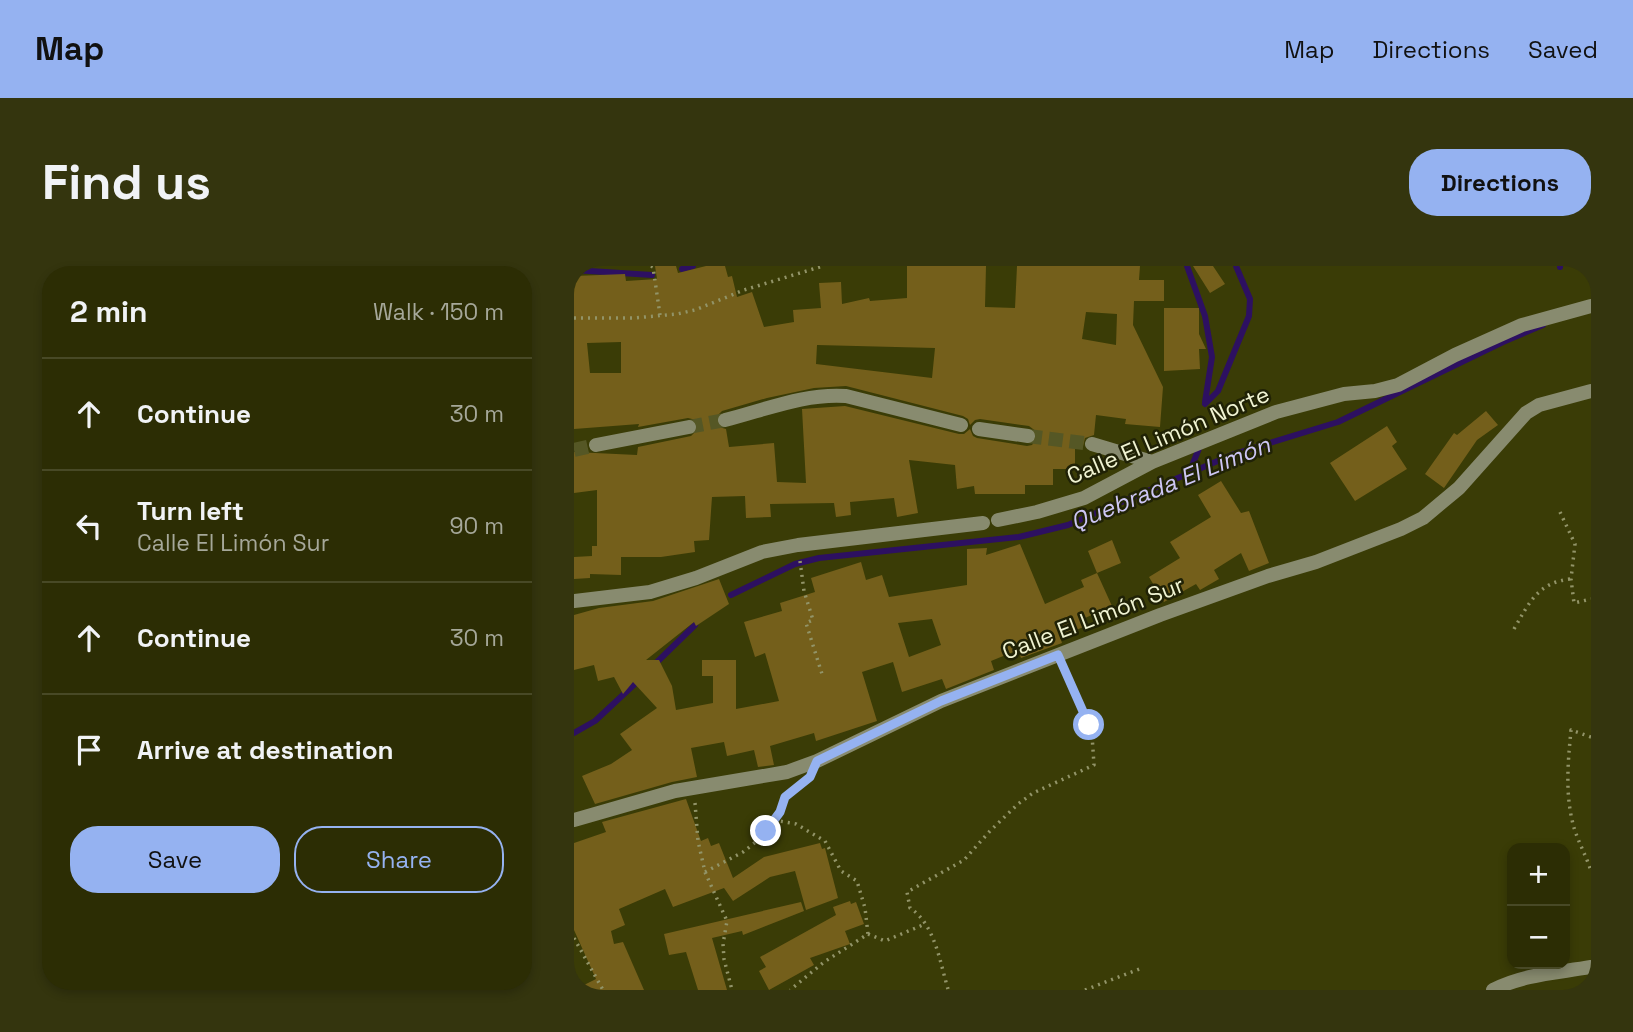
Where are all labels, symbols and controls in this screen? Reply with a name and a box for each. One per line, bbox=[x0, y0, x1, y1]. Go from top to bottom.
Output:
text: Map bbox=[35, 28, 104, 70]
text: Map bbox=[1284, 34, 1334, 65]
text: Directions bbox=[1372, 34, 1490, 65]
text: Saved bbox=[1528, 34, 1598, 65]
button: Directions bbox=[1409, 149, 1591, 216]
text: Find us bbox=[42, 151, 211, 213]
text: 2 min bbox=[70, 292, 148, 331]
text: Walk · 150 m bbox=[373, 297, 504, 327]
street label: Calle El Limón Norte bbox=[1062, 379, 1274, 491]
icon: ahead bbox=[70, 395, 108, 433]
text: Continue bbox=[137, 397, 251, 431]
text: 30 m bbox=[450, 399, 504, 429]
water label: Quebrada El Limón bbox=[1066, 428, 1276, 537]
text: Turn left bbox=[137, 494, 244, 528]
icon: left bbox=[70, 507, 108, 545]
text: 90 m bbox=[449, 511, 504, 541]
text: Calle El Limón Sur bbox=[137, 528, 329, 558]
street label: Calle El Limón Sur bbox=[998, 570, 1188, 666]
icon: ahead bbox=[70, 619, 108, 657]
text: Continue bbox=[137, 621, 251, 655]
text: 30 m bbox=[450, 623, 504, 653]
route start bbox=[1073, 709, 1104, 740]
icon: arrive bbox=[70, 731, 108, 769]
text: Arrive at destination bbox=[137, 733, 394, 767]
route end bbox=[750, 815, 781, 846]
button: Save bbox=[70, 826, 280, 893]
button: Share bbox=[294, 826, 504, 893]
map controls bbox=[1507, 843, 1570, 969]
button: + bbox=[1507, 843, 1570, 906]
button: − bbox=[1507, 906, 1570, 969]

